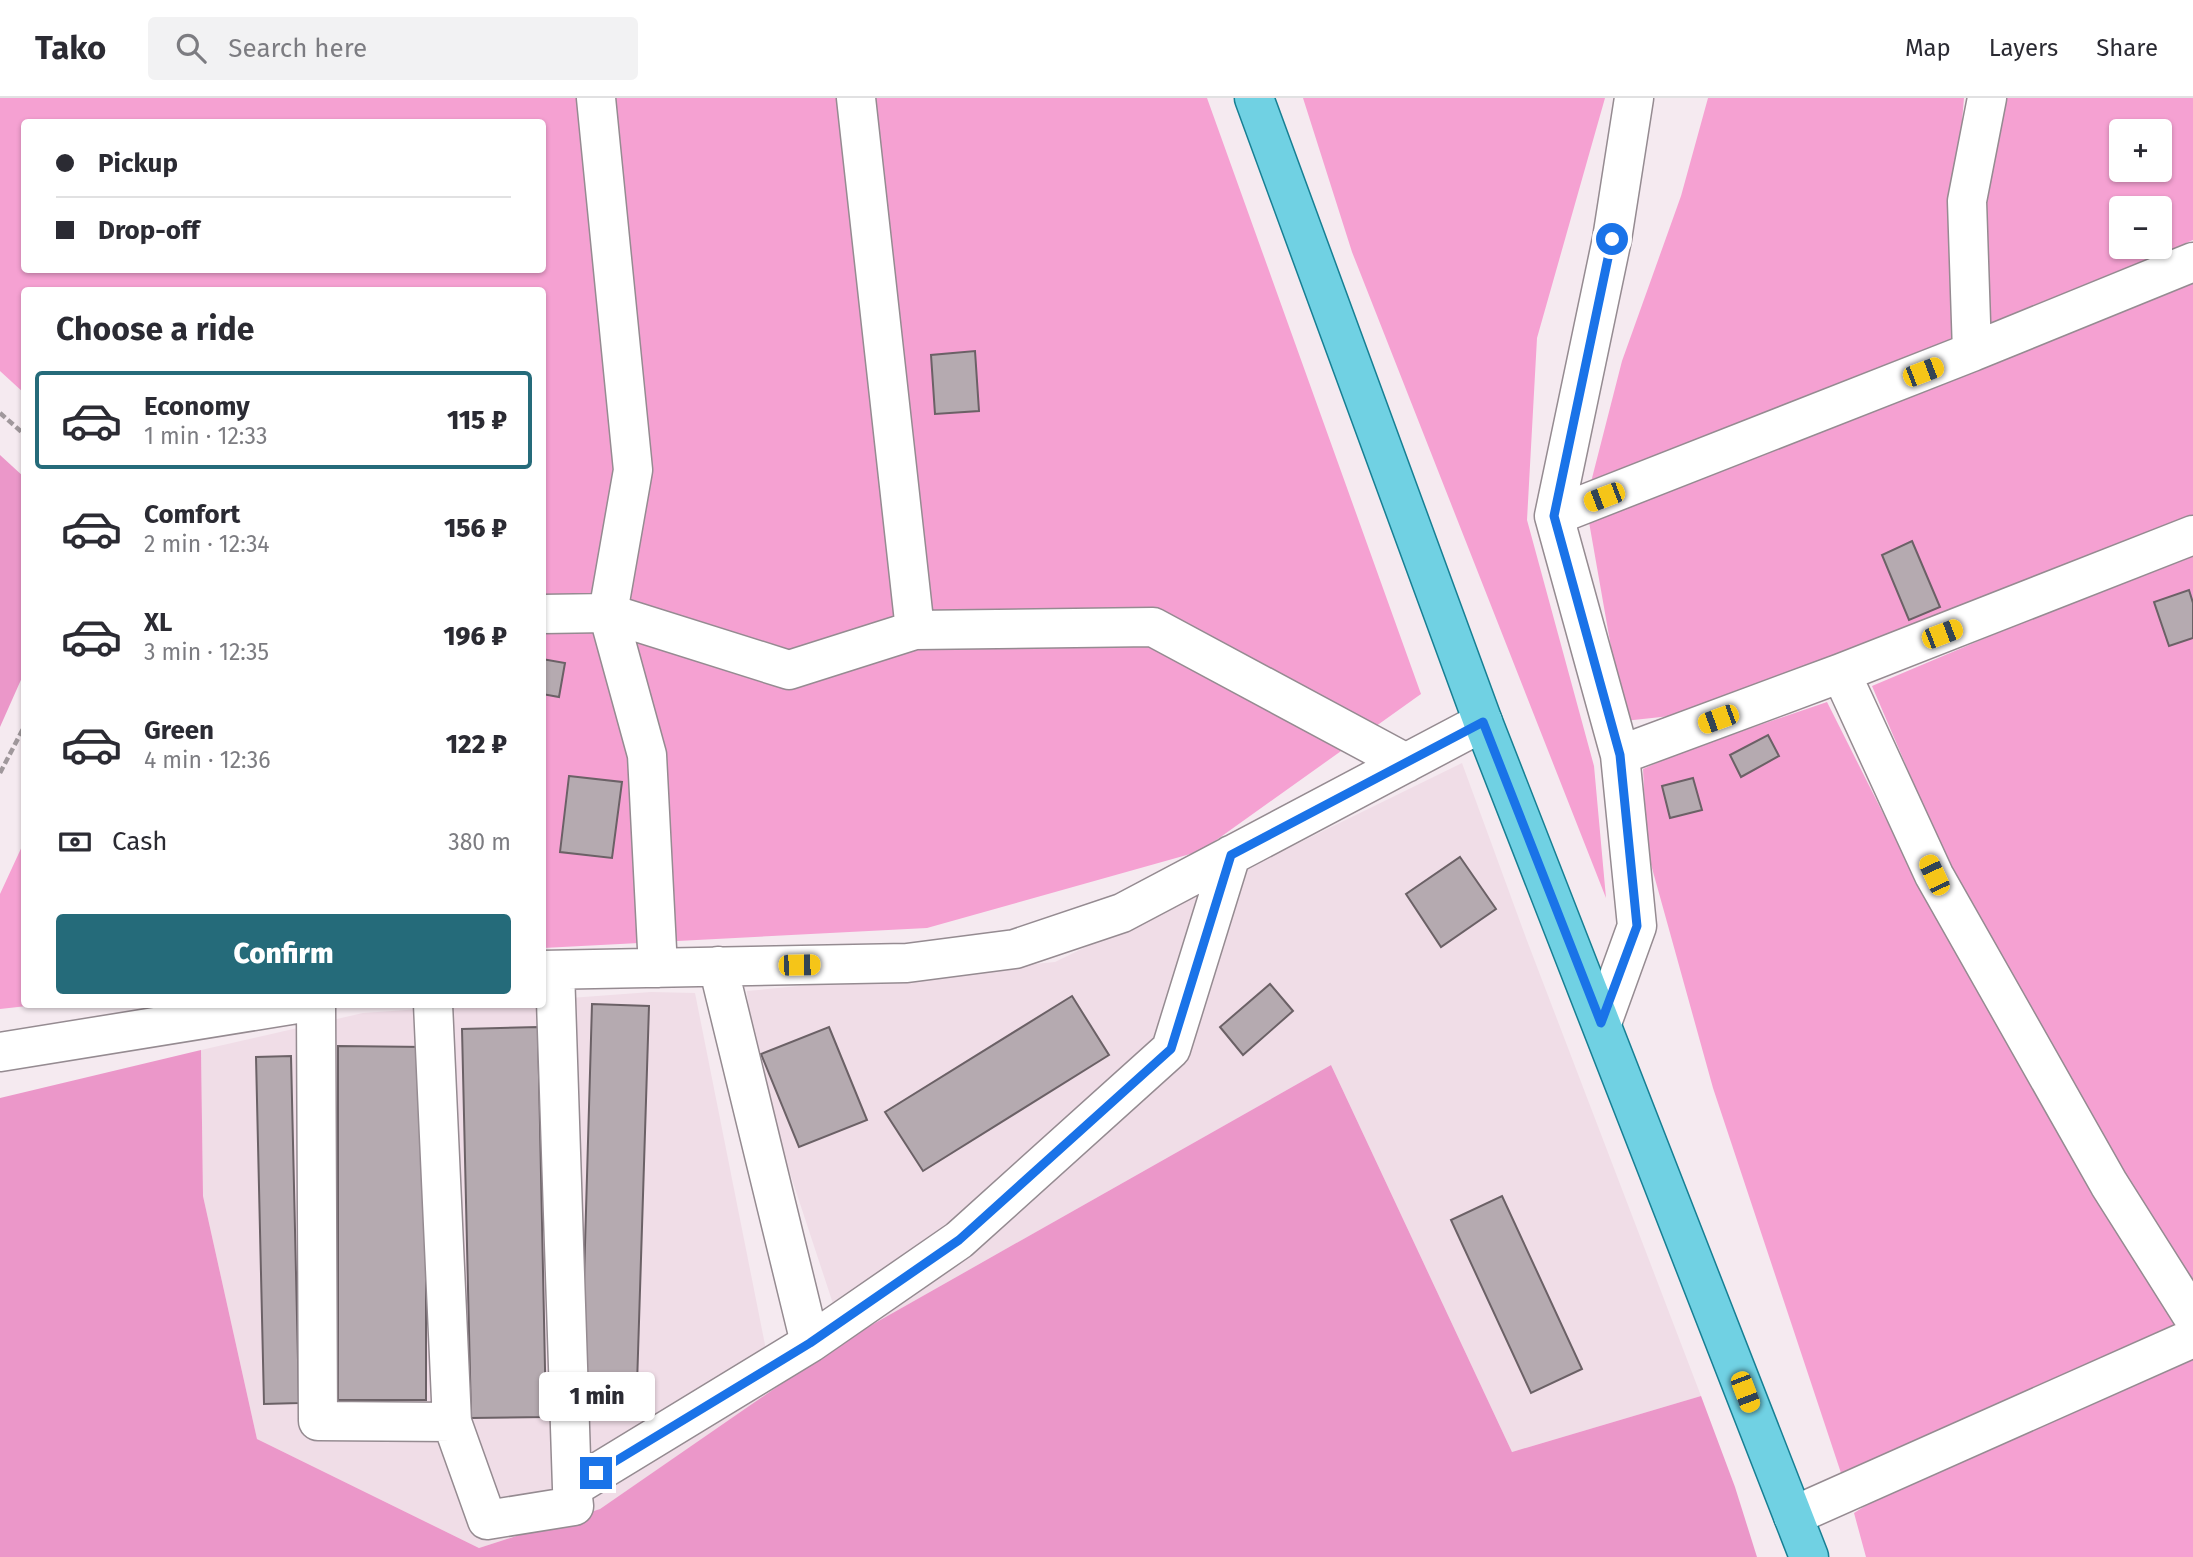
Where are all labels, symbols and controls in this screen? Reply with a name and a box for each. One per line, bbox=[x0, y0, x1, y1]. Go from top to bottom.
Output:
search box bbox=[148, 17, 638, 80]
text: Tako bbox=[35, 28, 106, 68]
icon: search bbox=[172, 29, 210, 67]
text: Search here bbox=[228, 33, 367, 64]
text: Map bbox=[1905, 34, 1951, 62]
text: Layers bbox=[1989, 34, 2058, 62]
text: Share bbox=[2096, 34, 2158, 62]
map controls bbox=[2109, 119, 2172, 259]
button: + bbox=[2109, 119, 2172, 182]
text: Pickup bbox=[98, 148, 178, 179]
button: − bbox=[2109, 196, 2172, 259]
text: Drop-off bbox=[98, 215, 200, 246]
route start bbox=[1596, 223, 1628, 255]
text: Choose a ride bbox=[56, 310, 254, 348]
car bbox=[1900, 355, 1947, 389]
icon: car bbox=[60, 389, 123, 452]
text: Economy bbox=[144, 391, 250, 422]
text: 115 ₽ bbox=[447, 405, 507, 436]
text: 1 min · 12:33 bbox=[144, 422, 267, 450]
car bbox=[1581, 480, 1628, 514]
icon: car bbox=[60, 497, 123, 560]
text: Comfort bbox=[144, 499, 240, 530]
text: 156 ₽ bbox=[444, 513, 507, 544]
text: 2 min · 12:34 bbox=[144, 530, 270, 558]
icon: car bbox=[60, 605, 123, 668]
text: XL bbox=[144, 607, 172, 638]
car bbox=[1919, 617, 1966, 651]
text: 196 ₽ bbox=[443, 621, 507, 652]
text: 3 min · 12:35 bbox=[144, 638, 269, 666]
car bbox=[1695, 702, 1742, 736]
icon: car bbox=[60, 713, 123, 776]
text: Green bbox=[144, 715, 214, 746]
text: 122 ₽ bbox=[446, 729, 507, 760]
text: 4 min · 12:36 bbox=[144, 746, 271, 774]
icon: cash bbox=[56, 823, 94, 861]
text: Cash bbox=[112, 826, 168, 857]
text: 380 m bbox=[448, 828, 511, 856]
car bbox=[1916, 852, 1953, 898]
button: Confirm bbox=[56, 914, 511, 994]
car bbox=[778, 954, 821, 976]
car bbox=[1728, 1369, 1763, 1415]
callout: 1 min bbox=[538, 1372, 654, 1420]
text: 1 min bbox=[569, 1382, 625, 1410]
route end bbox=[580, 1457, 612, 1489]

